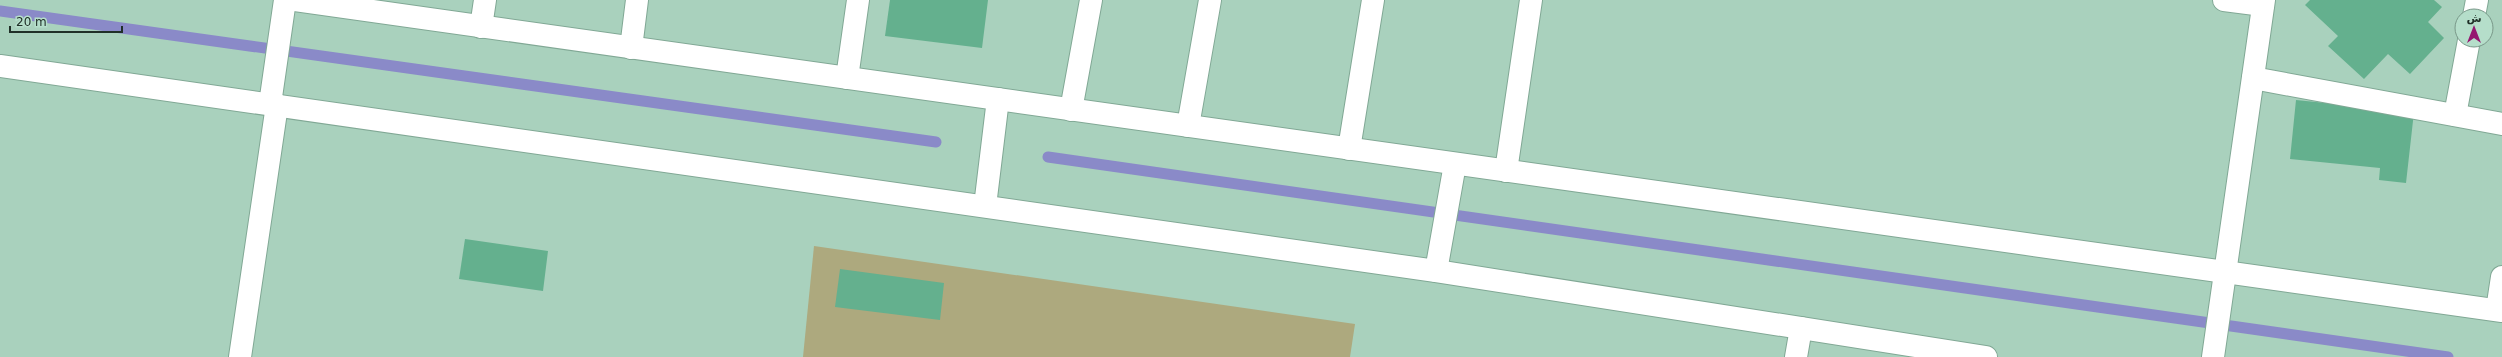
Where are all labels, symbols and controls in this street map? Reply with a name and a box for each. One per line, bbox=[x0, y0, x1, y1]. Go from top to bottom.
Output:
scale bar bbox=[10, 8, 122, 34]
north arrow bbox=[2454, 8, 2494, 48]
text: ش bbox=[2466, 12, 2482, 25]
text: 20 m bbox=[16, 15, 47, 29]

